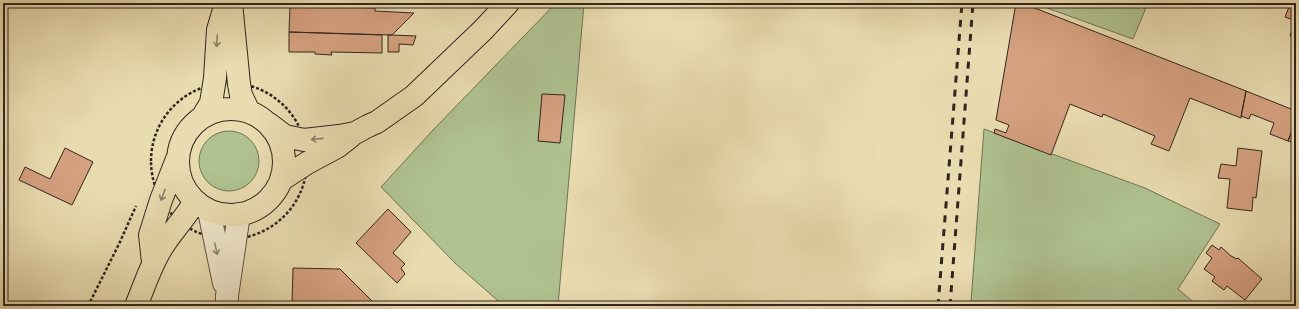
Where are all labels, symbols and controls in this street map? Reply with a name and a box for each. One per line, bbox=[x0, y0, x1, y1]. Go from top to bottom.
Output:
one-way arrow bbox=[213, 34, 221, 47]
one-way arrow bbox=[311, 135, 324, 143]
one-way arrow bbox=[158, 189, 166, 201]
one-way arrow bbox=[213, 242, 221, 255]

